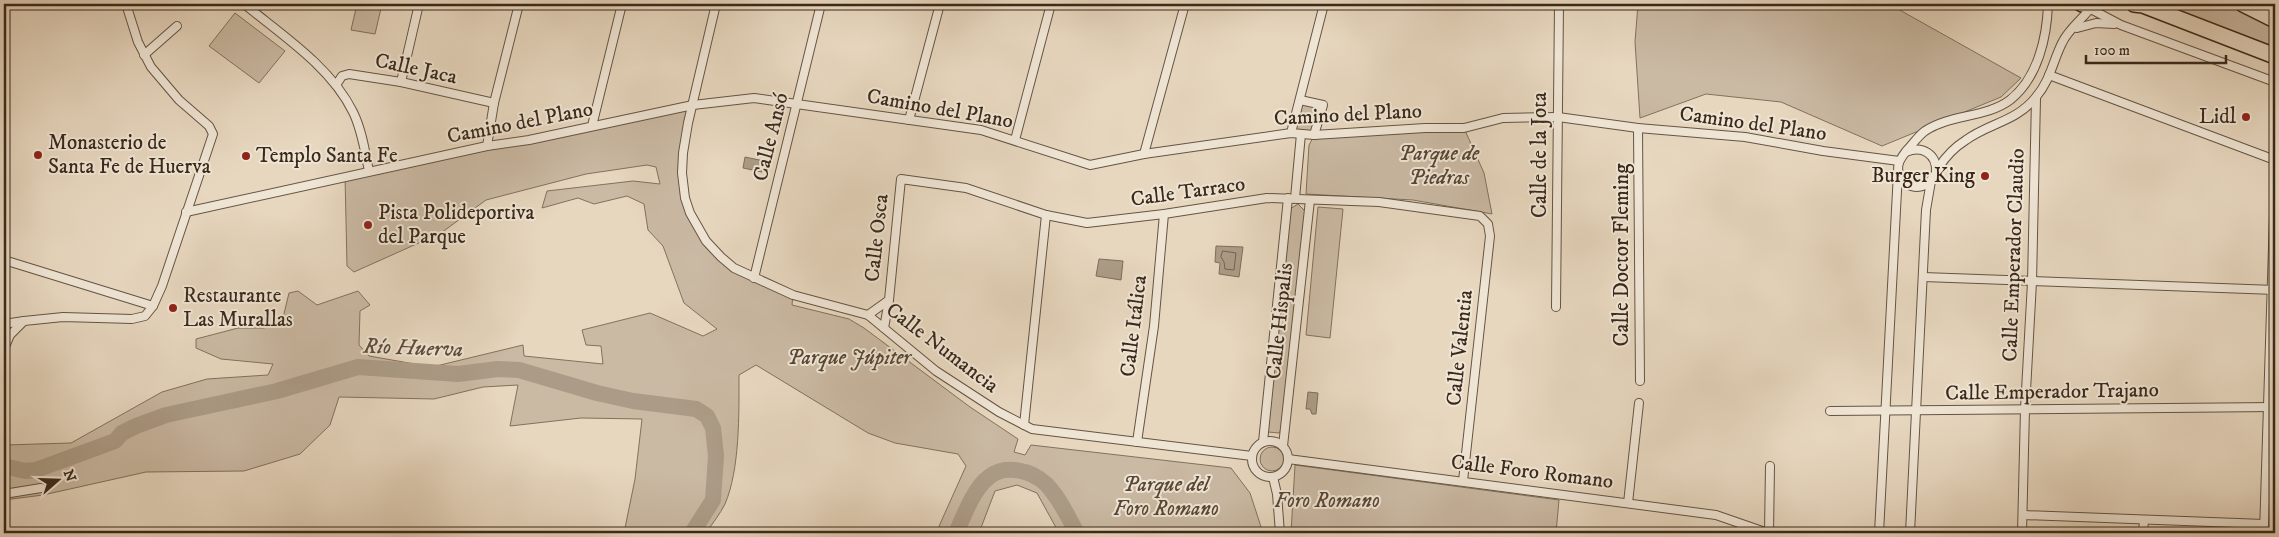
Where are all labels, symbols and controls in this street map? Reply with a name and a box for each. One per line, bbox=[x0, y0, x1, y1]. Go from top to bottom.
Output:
scale bar bbox=[2086, 32, 2226, 64]
text: 100 m bbox=[2094, 41, 2130, 60]
street label: Calle Jaca bbox=[372, 48, 460, 90]
street label: Camino del Plano bbox=[865, 83, 1015, 135]
street label: Calle Ansó bbox=[747, 90, 795, 184]
street label: Calle de la Jota bbox=[1527, 92, 1553, 218]
street label: Camino del Plano bbox=[445, 96, 595, 150]
street label: Camino del Plano bbox=[1273, 98, 1423, 132]
street label: Camino del Plano bbox=[1678, 101, 1828, 147]
place label: Lidl bbox=[2199, 104, 2237, 130]
marker: Lidl bbox=[2240, 111, 2252, 123]
place label: Monasterio de Santa Fe de Huerva bbox=[48, 130, 211, 180]
park label: Parque de Piedras bbox=[1399, 141, 1480, 191]
place label: Templo Santa Fe bbox=[256, 143, 398, 169]
street label: Calle Emperador Claudio bbox=[1997, 148, 2031, 362]
marker: Monasterio de Santa Fe de Huerva bbox=[32, 149, 44, 161]
marker: Templo Santa Fe bbox=[240, 150, 252, 162]
street label: Calle Doctor Fleming bbox=[1609, 163, 1635, 346]
place label: Burger King bbox=[1871, 163, 1976, 189]
marker: Burger King bbox=[1979, 170, 1991, 182]
street label: Calle Tarraco bbox=[1129, 171, 1247, 213]
street label: Calle Osca bbox=[859, 193, 895, 283]
place label: Pista Polideportiva del Parque bbox=[378, 200, 534, 250]
marker: Pista Polideportiva del Parque bbox=[362, 219, 374, 231]
street label: Calle Hispalis bbox=[1261, 262, 1299, 380]
street label: Calle Itálica bbox=[1115, 274, 1153, 378]
place label: Restaurante Las Murallas bbox=[183, 283, 293, 333]
street label: Calle Valentia bbox=[1441, 289, 1479, 407]
street label: Calle Numancia bbox=[880, 297, 1004, 399]
marker: Restaurante Las Murallas bbox=[167, 302, 179, 314]
water label: Río Huerva bbox=[362, 333, 463, 363]
park label: Parque Júpiter bbox=[787, 345, 912, 372]
street label: Calle Emperador Trajano bbox=[1945, 377, 2159, 407]
street label: Calle Foro Romano bbox=[1449, 449, 1615, 495]
north arrow bbox=[32, 454, 82, 504]
text: N bbox=[59, 467, 80, 485]
park label: Parque del Foro Romano bbox=[1113, 472, 1219, 522]
park label: Foro Romano bbox=[1274, 488, 1380, 514]

